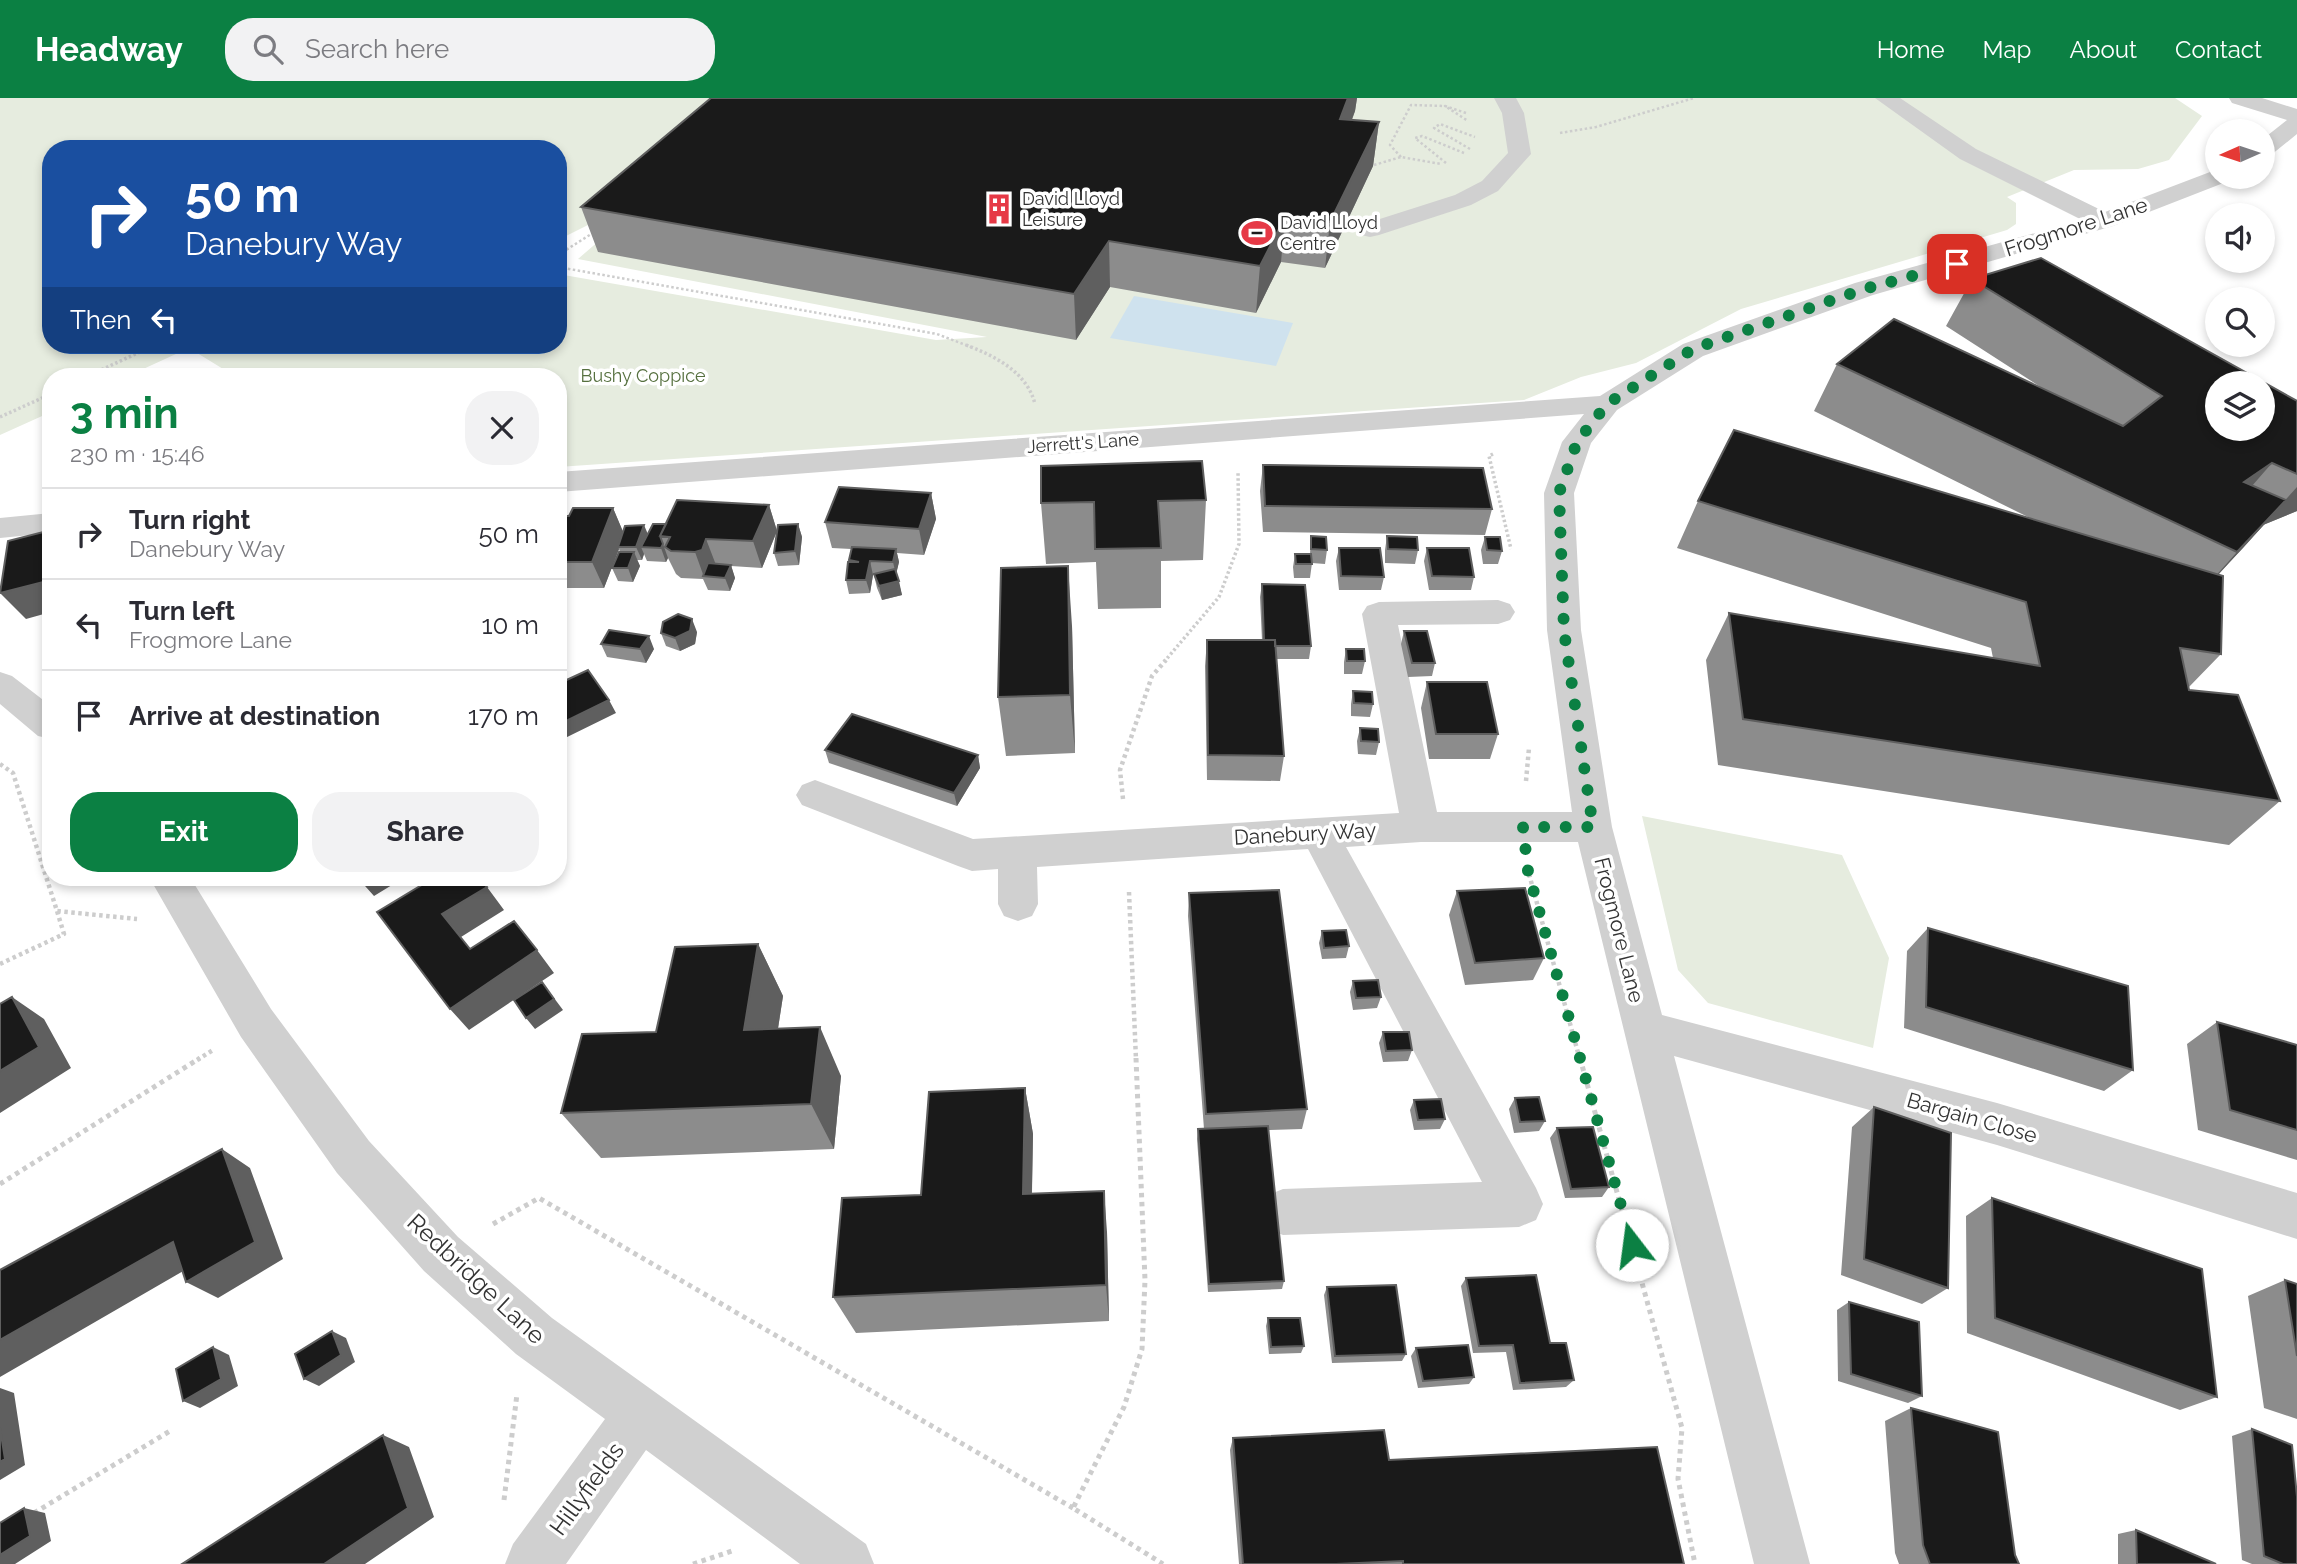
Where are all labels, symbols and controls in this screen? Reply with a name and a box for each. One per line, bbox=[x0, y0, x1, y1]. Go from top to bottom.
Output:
search box bbox=[225, 18, 715, 81]
text: Headway bbox=[35, 30, 183, 69]
icon: search bbox=[249, 30, 287, 68]
text: Search here bbox=[305, 34, 449, 64]
text: Home bbox=[1877, 35, 1945, 64]
text: Map bbox=[1983, 35, 2031, 64]
text: About bbox=[2069, 35, 2137, 64]
text: Contact bbox=[2175, 35, 2262, 64]
north arrow bbox=[2205, 119, 2275, 189]
map controls bbox=[2205, 119, 2275, 441]
text: 50 m bbox=[185, 166, 300, 223]
icon: right bbox=[70, 168, 161, 259]
place label: David Lloyd Leisure bbox=[1022, 188, 1120, 230]
building icon: David Lloyd Leisure bbox=[982, 192, 1016, 226]
street label: Frogmore Lane bbox=[2001, 192, 2150, 261]
button: sound bbox=[2205, 203, 2275, 273]
place label: David Lloyd Centre bbox=[1280, 212, 1378, 254]
sports icon: David Lloyd Centre bbox=[1240, 216, 1274, 250]
text: Danebury Way bbox=[185, 225, 402, 262]
pin bbox=[1927, 234, 1987, 294]
icon: arrive bbox=[1938, 245, 1976, 283]
button: search bbox=[2205, 287, 2275, 357]
icon: left bbox=[145, 301, 183, 339]
text: Then bbox=[70, 305, 131, 335]
park label: Bushy Coppice bbox=[580, 365, 706, 386]
button: layers bbox=[2205, 371, 2275, 441]
text: 3 min bbox=[70, 389, 179, 438]
button: close bbox=[465, 391, 539, 465]
street label: Jerrett's Lane bbox=[1026, 428, 1140, 457]
text: 230 m · 15:46 bbox=[70, 440, 205, 467]
text: Turn right bbox=[129, 505, 250, 535]
icon: right bbox=[70, 515, 108, 553]
text: 50 m bbox=[478, 519, 539, 549]
text: Danebury Way bbox=[129, 535, 285, 562]
text: Turn left bbox=[129, 596, 235, 626]
icon: left bbox=[70, 606, 108, 644]
text: 10 m bbox=[481, 610, 539, 640]
text: Frogmore Lane bbox=[129, 626, 292, 653]
icon: arrive bbox=[70, 697, 108, 735]
text: Arrive at destination bbox=[129, 701, 380, 731]
text: 170 m bbox=[468, 701, 539, 731]
button: Exit bbox=[70, 792, 298, 872]
button: Share bbox=[312, 792, 539, 872]
street label: Danebury Way bbox=[1233, 817, 1377, 850]
street label: Frogmore Lane bbox=[1589, 855, 1650, 1005]
street label: Bargain Close bbox=[1904, 1087, 2040, 1148]
street label: Redbridge Lane bbox=[401, 1207, 551, 1350]
position arrow bbox=[1595, 1208, 1669, 1282]
street label: Hillyfields bbox=[543, 1437, 630, 1541]

